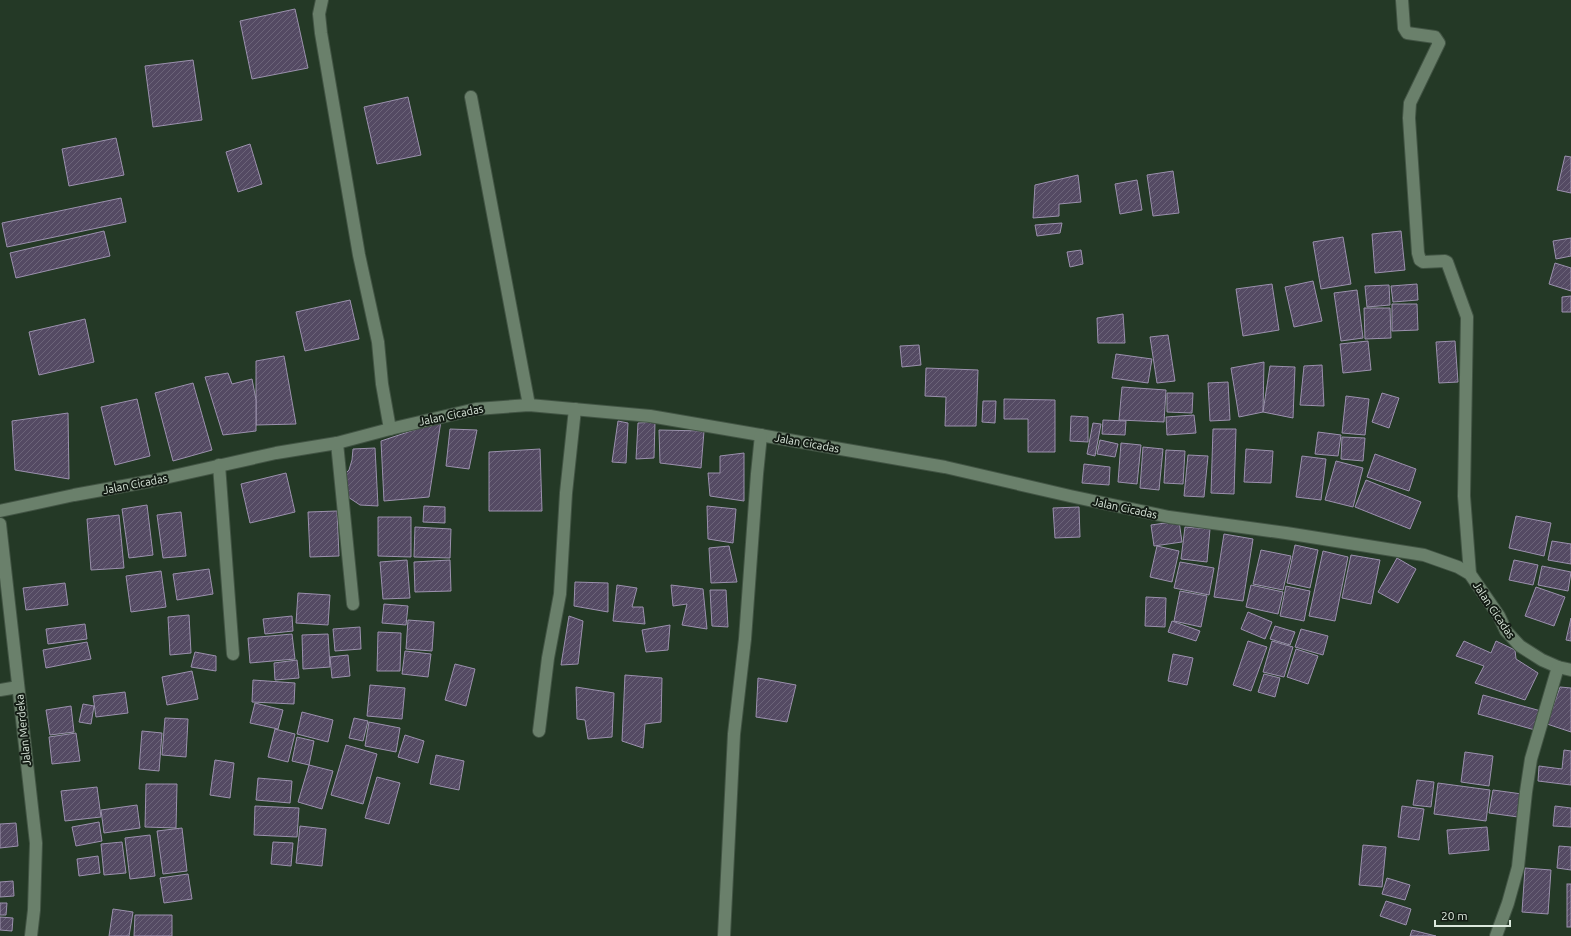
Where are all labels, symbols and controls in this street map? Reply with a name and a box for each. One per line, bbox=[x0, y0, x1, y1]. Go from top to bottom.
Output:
street label: Jalan Cicadas bbox=[418, 402, 484, 428]
street label: Jalan Cicadas bbox=[774, 431, 840, 455]
street label: Jalan Cicadas bbox=[102, 472, 168, 496]
street label: Jalan Cicadas bbox=[1092, 495, 1158, 521]
street label: Jalan Cicadas bbox=[1471, 580, 1517, 641]
street label: Jalan Merdeka bbox=[13, 694, 33, 766]
scale bar bbox=[1435, 902, 1510, 928]
text: 20 m bbox=[1441, 909, 1468, 922]

